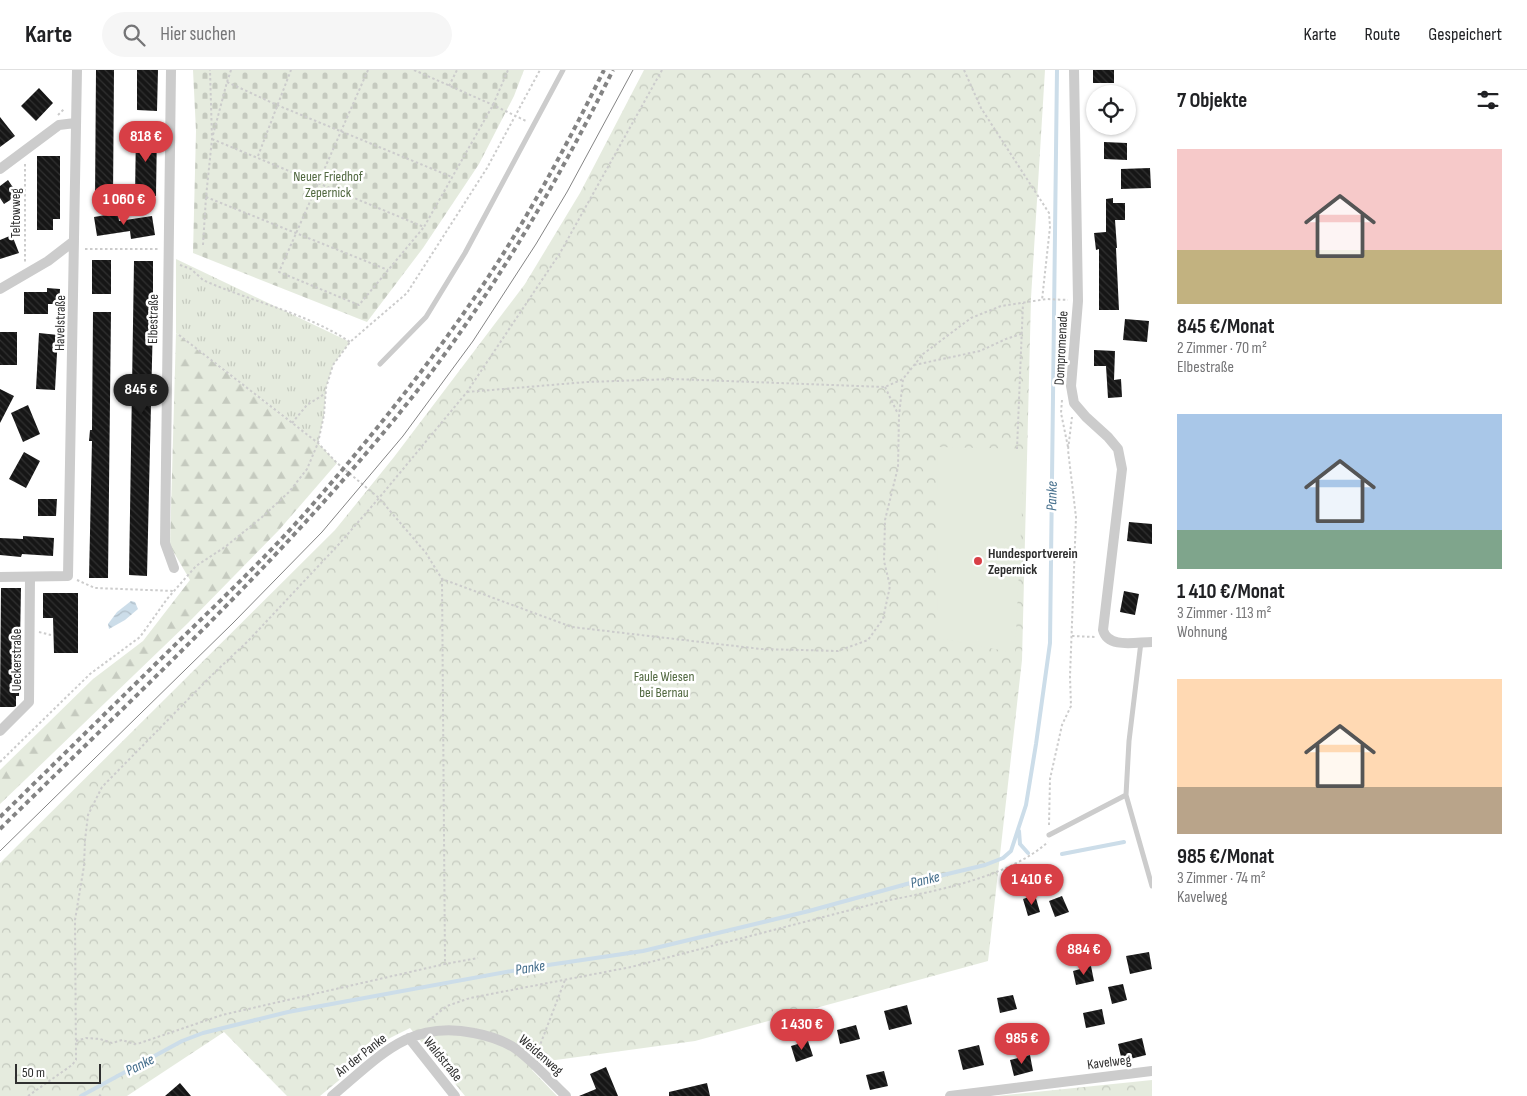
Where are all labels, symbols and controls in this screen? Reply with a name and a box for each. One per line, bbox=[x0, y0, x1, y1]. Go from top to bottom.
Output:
search box bbox=[102, 12, 452, 57]
text: Karte bbox=[25, 20, 72, 49]
icon: search bbox=[120, 21, 148, 49]
text: Hier suchen bbox=[160, 23, 236, 46]
text: Karte bbox=[1304, 24, 1337, 45]
text: Route bbox=[1365, 24, 1400, 45]
text: Gespeichert bbox=[1428, 24, 1502, 45]
map controls bbox=[1086, 85, 1136, 135]
button: locate bbox=[1086, 85, 1136, 135]
icon: filters bbox=[1474, 86, 1502, 114]
text: 7 Objekte bbox=[1177, 88, 1247, 113]
pin: 818 € bbox=[111, 121, 181, 163]
text: 818 € bbox=[130, 127, 162, 146]
park label: Neuer Friedhof Zepernick bbox=[293, 168, 364, 201]
icon: home bbox=[1295, 181, 1385, 271]
pin: 1 060 € bbox=[78, 184, 170, 226]
street label: Teltowweg bbox=[7, 188, 24, 238]
text: 1 060 € bbox=[103, 190, 145, 209]
street label: Elbestraße bbox=[144, 294, 162, 344]
street label: Havelstraße bbox=[51, 295, 69, 351]
street label: Dompromenade bbox=[1051, 310, 1071, 386]
text: 845 €/Monat bbox=[1177, 314, 1274, 339]
text: 2 Zimmer · 70 m² bbox=[1177, 339, 1267, 358]
text: Elbestraße bbox=[1177, 358, 1234, 377]
pin: 845 € bbox=[106, 374, 176, 416]
text: 845 € bbox=[125, 380, 157, 399]
icon: home bbox=[1295, 446, 1385, 536]
water label: Panke bbox=[1042, 481, 1062, 511]
place label: Hundesportverein Zepernick bbox=[988, 545, 1078, 578]
marker: Hundesportverein Zepernick bbox=[972, 555, 984, 567]
text: 1 410 €/Monat bbox=[1177, 579, 1285, 604]
text: 3 Zimmer · 113 m² bbox=[1177, 604, 1271, 623]
text: Wohnung bbox=[1177, 623, 1227, 642]
street label: Ueckerstraße bbox=[8, 629, 25, 691]
park label: Faule Wiesen bei Bernau bbox=[634, 668, 694, 701]
icon: home bbox=[1295, 711, 1385, 801]
text: 985 €/Monat bbox=[1177, 844, 1274, 869]
pin: 1 410 € bbox=[986, 864, 1078, 906]
water label: Panke bbox=[908, 867, 942, 893]
text: 3 Zimmer · 74 m² bbox=[1177, 869, 1266, 888]
text: 1 410 € bbox=[1012, 870, 1052, 889]
text: Kavelweg bbox=[1177, 888, 1227, 907]
pin: 884 € bbox=[1049, 934, 1119, 976]
text: 884 € bbox=[1067, 940, 1101, 959]
water label: Panke bbox=[514, 956, 546, 980]
pin: 1 430 € bbox=[756, 1008, 848, 1051]
text: 1 430 € bbox=[781, 1015, 823, 1034]
pin: 985 € bbox=[987, 1022, 1057, 1065]
text: 985 € bbox=[1006, 1029, 1038, 1048]
street label: An der Panke bbox=[331, 1030, 390, 1081]
street label: Weidenweg bbox=[515, 1031, 567, 1079]
street label: Waldstraße bbox=[420, 1033, 466, 1085]
water label: Panke bbox=[122, 1050, 158, 1080]
street label: Kavelweg bbox=[1086, 1051, 1132, 1073]
scale bar bbox=[15, 1061, 101, 1084]
text: 50 m bbox=[22, 1064, 45, 1081]

